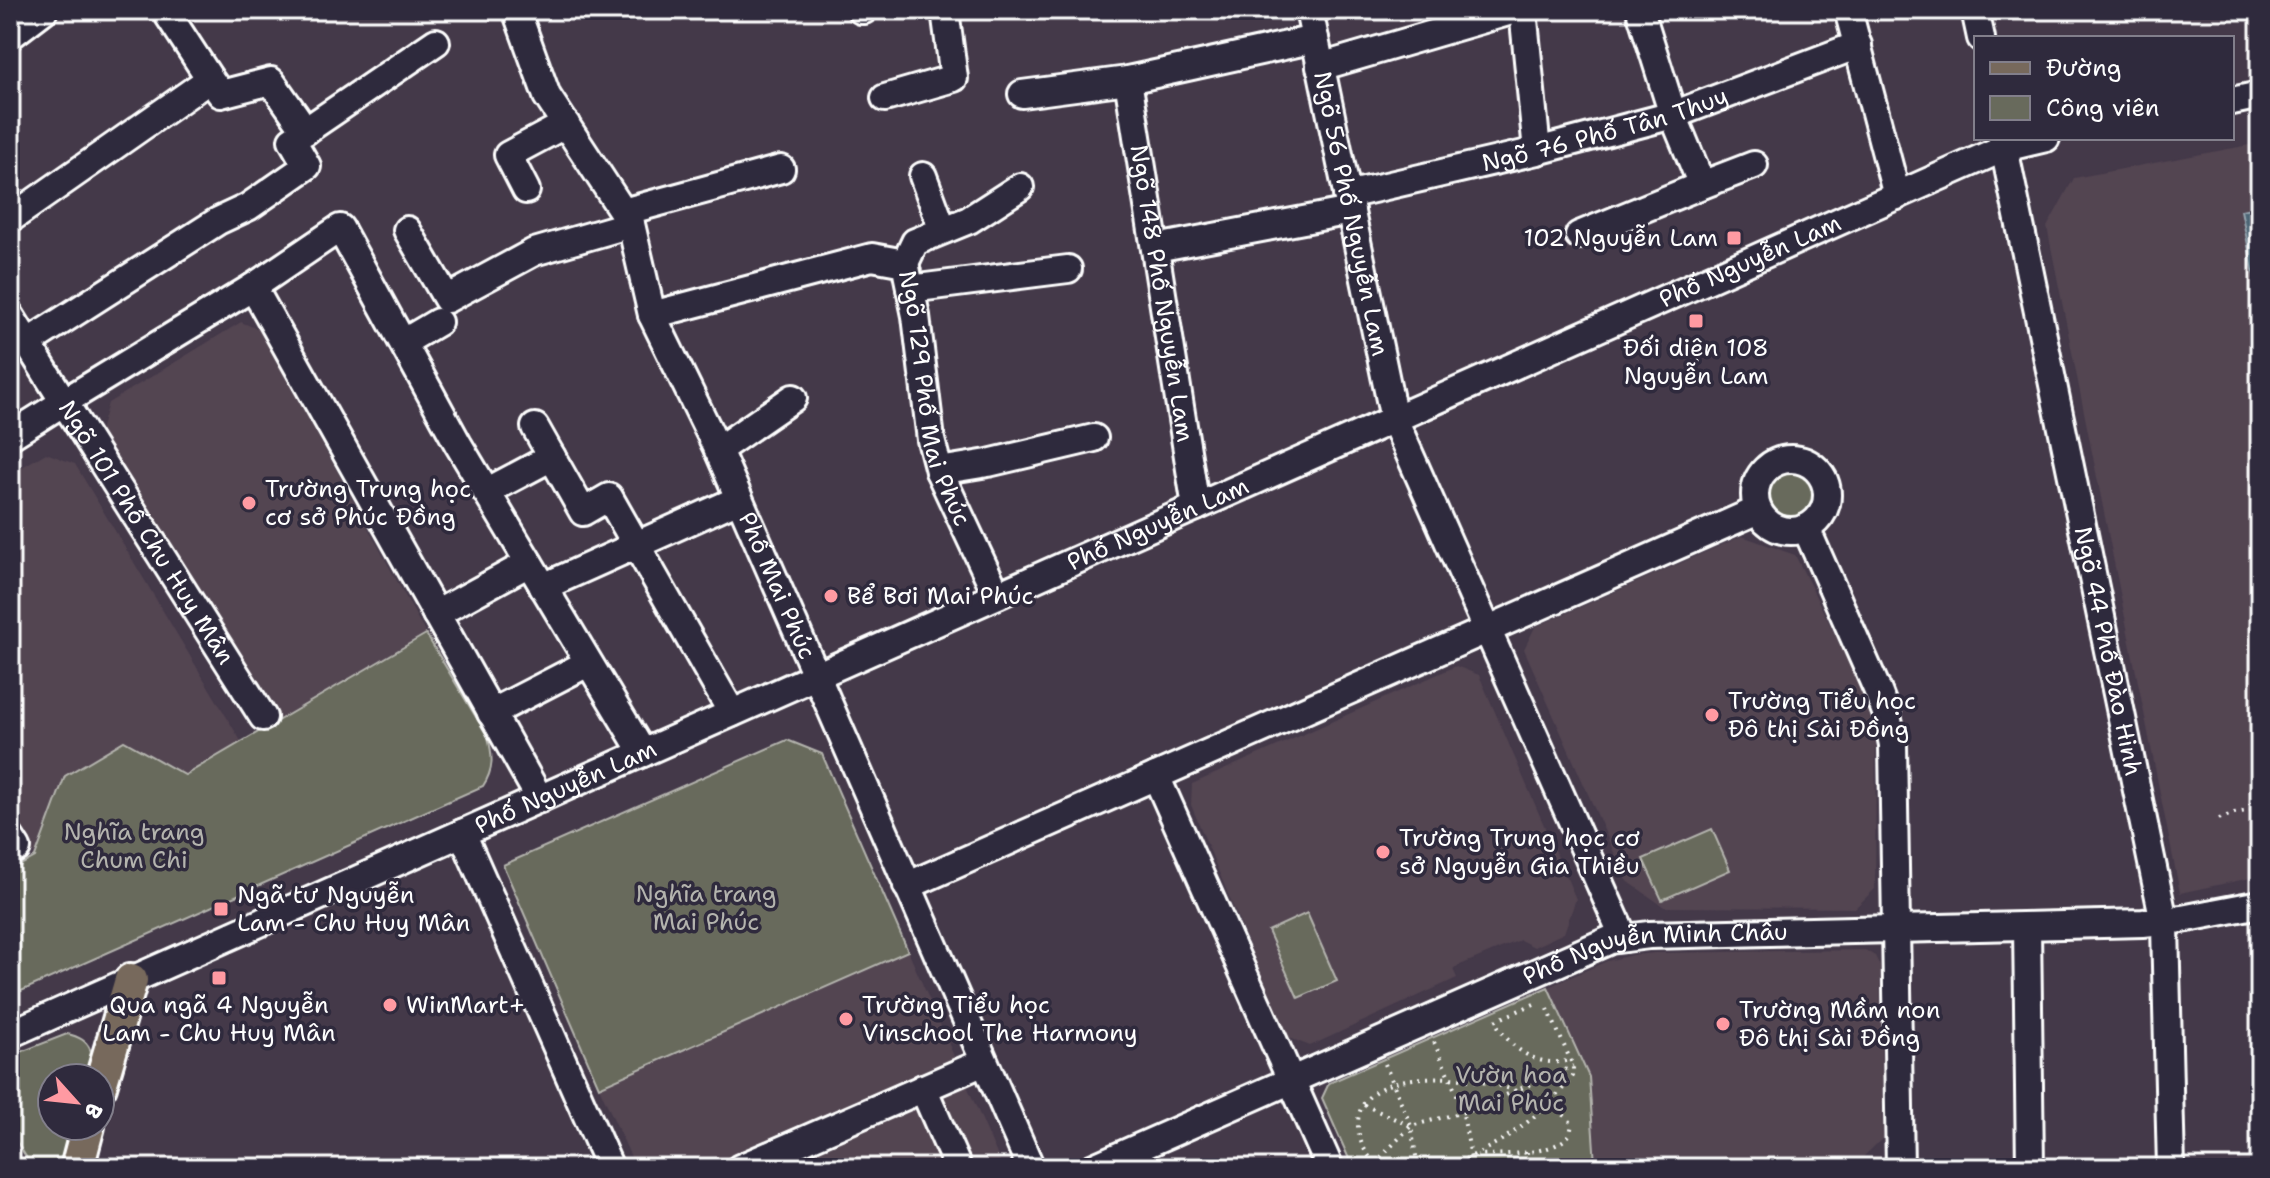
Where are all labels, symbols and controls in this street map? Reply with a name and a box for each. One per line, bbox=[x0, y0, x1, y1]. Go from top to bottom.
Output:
legend bbox=[1974, 36, 2234, 140]
text: Đường bbox=[2046, 52, 2121, 84]
street label: Ngõ 56 Phố Nguyễn Lam bbox=[1306, 68, 1397, 359]
street label: Ngõ 76 Phố Tân Thụy bbox=[1479, 80, 1732, 179]
text: Công viên bbox=[2046, 92, 2159, 124]
street label: Ngõ 148 Phố Nguyễn Lam bbox=[1122, 142, 1201, 445]
street label: Phố Nguyễn Lam bbox=[1654, 207, 1846, 315]
place label: 102 Nguyễn Lam bbox=[1524, 222, 1718, 254]
marker: 102 Nguyễn Lam bbox=[1725, 229, 1743, 247]
street label: Ngõ 129 Phố Mai Phúc bbox=[891, 267, 978, 531]
marker: Đối diện 108 Nguyễn Lam bbox=[1687, 312, 1705, 330]
place label: Đối diện 108 Nguyễn Lam bbox=[1623, 332, 1769, 392]
street label: Ngõ 101 Phố Chu Huy Mân bbox=[51, 394, 242, 671]
street label: Phố Nguyễn Lam bbox=[1062, 470, 1254, 578]
place label: Trường Trung học cơ sở Phúc Đồng bbox=[265, 473, 471, 533]
marker: Trường Trung học cơ sở Phúc Đồng bbox=[240, 494, 258, 512]
street label: Phố Mai Phúc bbox=[731, 507, 823, 664]
street label: Ngõ 44 Phố Đào Hinh bbox=[2067, 524, 2150, 779]
place label: Bể Bơi Mai Phúc bbox=[847, 580, 1033, 612]
marker: Bể Bơi Mai Phúc bbox=[822, 587, 840, 605]
place label: Trường Tiểu học Đô thị Sài Đồng bbox=[1728, 685, 1916, 745]
marker: Trường Tiểu học Đô thị Sài Đồng bbox=[1703, 706, 1721, 724]
street label: Phố Nguyễn Lam bbox=[470, 733, 662, 841]
park label: Nghĩa trang Chum Chi bbox=[64, 816, 204, 876]
place label: Trường Trung học cơ sở Nguyễn Gia Thiều bbox=[1399, 822, 1640, 882]
marker: Trường Trung học cơ sở Nguyễn Gia Thiều bbox=[1374, 843, 1392, 861]
park label: Nghĩa trang Mai Phúc bbox=[636, 878, 776, 938]
place label: Ngã tư Nguyễn Lam - Chu Huy Mân bbox=[237, 879, 470, 939]
marker: Ngã tư Nguyễn Lam - Chu Huy Mân bbox=[212, 900, 230, 918]
street label: Phố Nguyễn Minh Châu bbox=[1518, 916, 1788, 992]
marker: Qua ngã 4 Nguyễn Lam - Chu Huy Mân bbox=[210, 969, 228, 987]
place label: Qua ngã 4 Nguyễn Lam - Chu Huy Mân bbox=[102, 989, 336, 1049]
place label: WinMart+ bbox=[406, 989, 526, 1021]
place label: Trường Tiểu học Vinschool The Harmony bbox=[862, 989, 1137, 1049]
place label: Trường Mầm non Đô thị Sài Đồng bbox=[1739, 994, 1940, 1054]
marker: WinMart+ bbox=[381, 996, 399, 1014]
marker: Trường Tiểu học Vinschool The Harmony bbox=[837, 1010, 855, 1028]
marker: Trường Mầm non Đô thị Sài Đồng bbox=[1714, 1015, 1732, 1033]
park label: Vườn hoa Mai Phúc bbox=[1455, 1059, 1567, 1119]
north arrow bbox=[36, 1062, 116, 1142]
text: B bbox=[77, 1098, 109, 1124]

